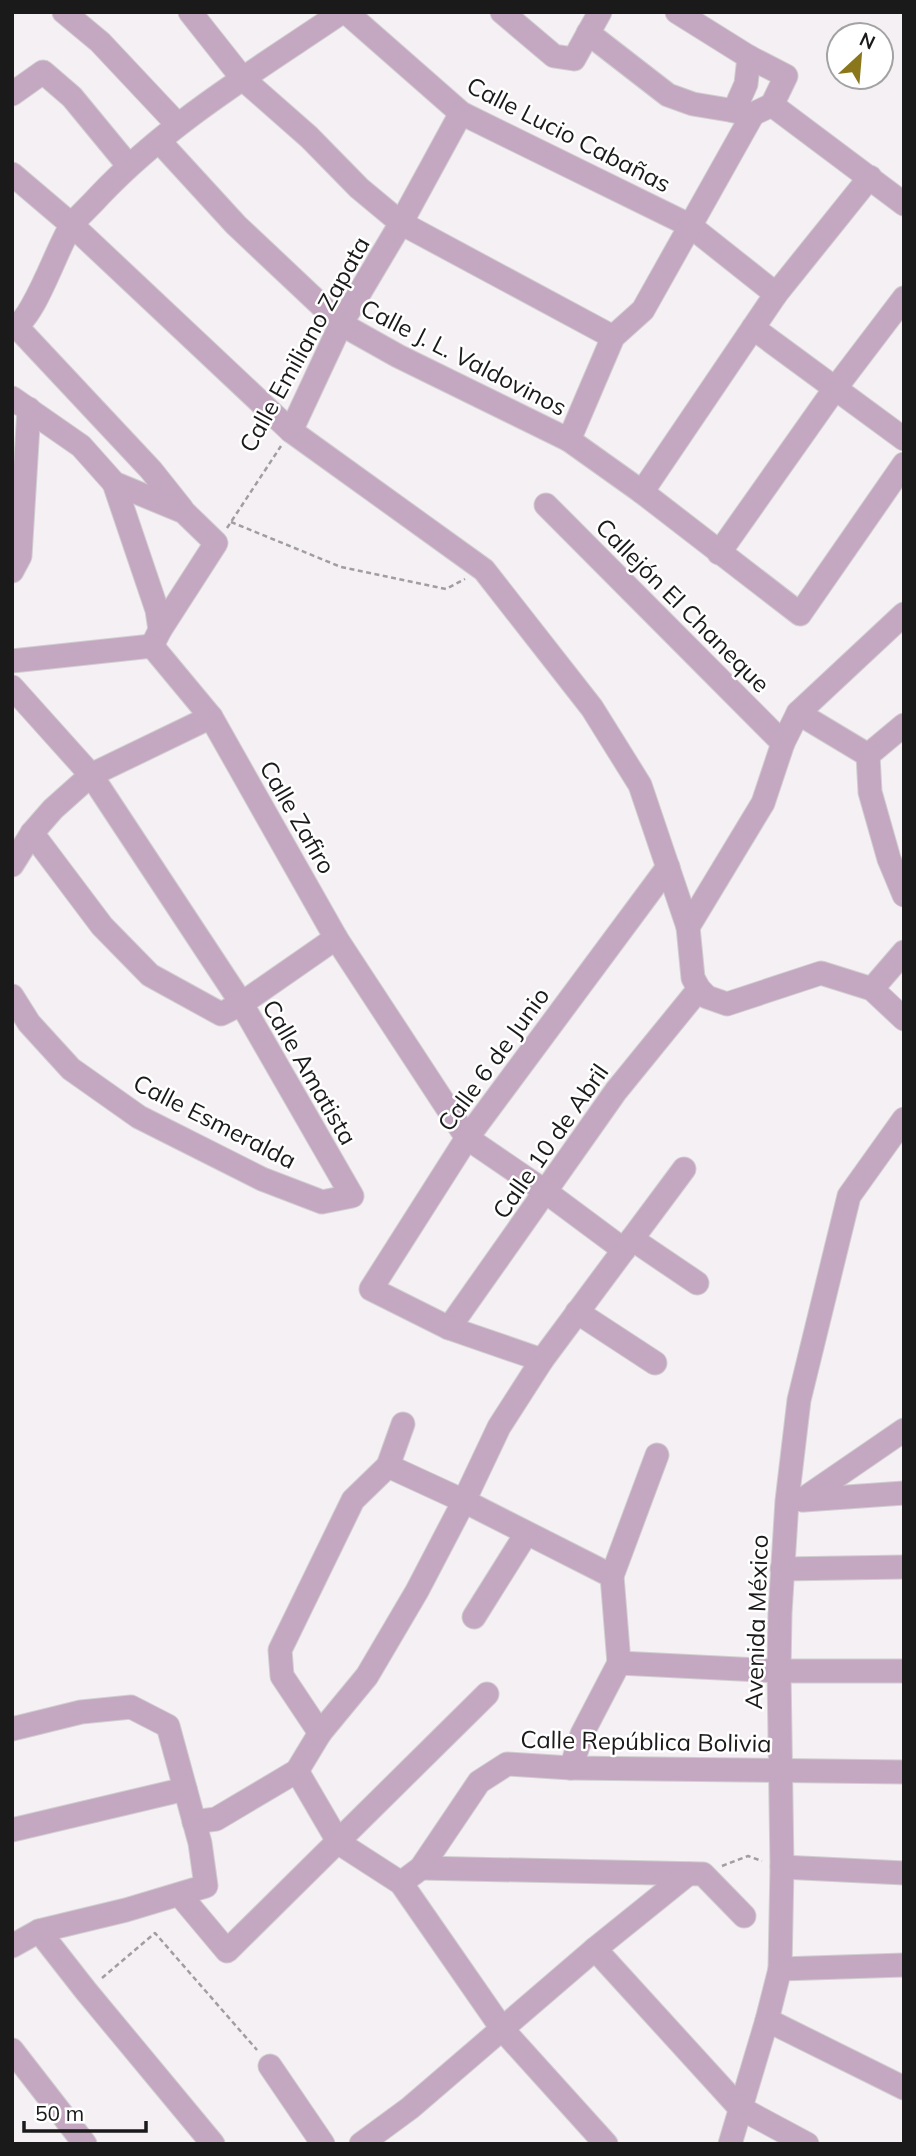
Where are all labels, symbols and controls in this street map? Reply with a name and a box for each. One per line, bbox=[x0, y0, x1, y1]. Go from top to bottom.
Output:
north arrow bbox=[825, 21, 895, 91]
text: N bbox=[856, 27, 879, 55]
street label: Calle Lucio Cabañas bbox=[462, 70, 676, 198]
street label: Calle Emiliano Zapata bbox=[232, 231, 376, 457]
street label: Calle J. L. Valdovinos bbox=[356, 292, 572, 422]
street label: Callejón El Chaneque bbox=[590, 512, 776, 698]
street label: Calle Zafiro bbox=[254, 755, 342, 879]
street label: Calle 6 de Junio bbox=[431, 981, 555, 1137]
street label: Calle Amatista bbox=[256, 994, 364, 1150]
street label: Calle 10 de Abril bbox=[485, 1058, 615, 1224]
street label: Calle Esmeralda bbox=[129, 1067, 301, 1175]
street label: Avenida México bbox=[738, 1534, 774, 1710]
street label: Calle República Bolivia bbox=[520, 1724, 772, 1758]
scale bar bbox=[24, 2090, 147, 2134]
text: 50 m bbox=[35, 2100, 84, 2126]

